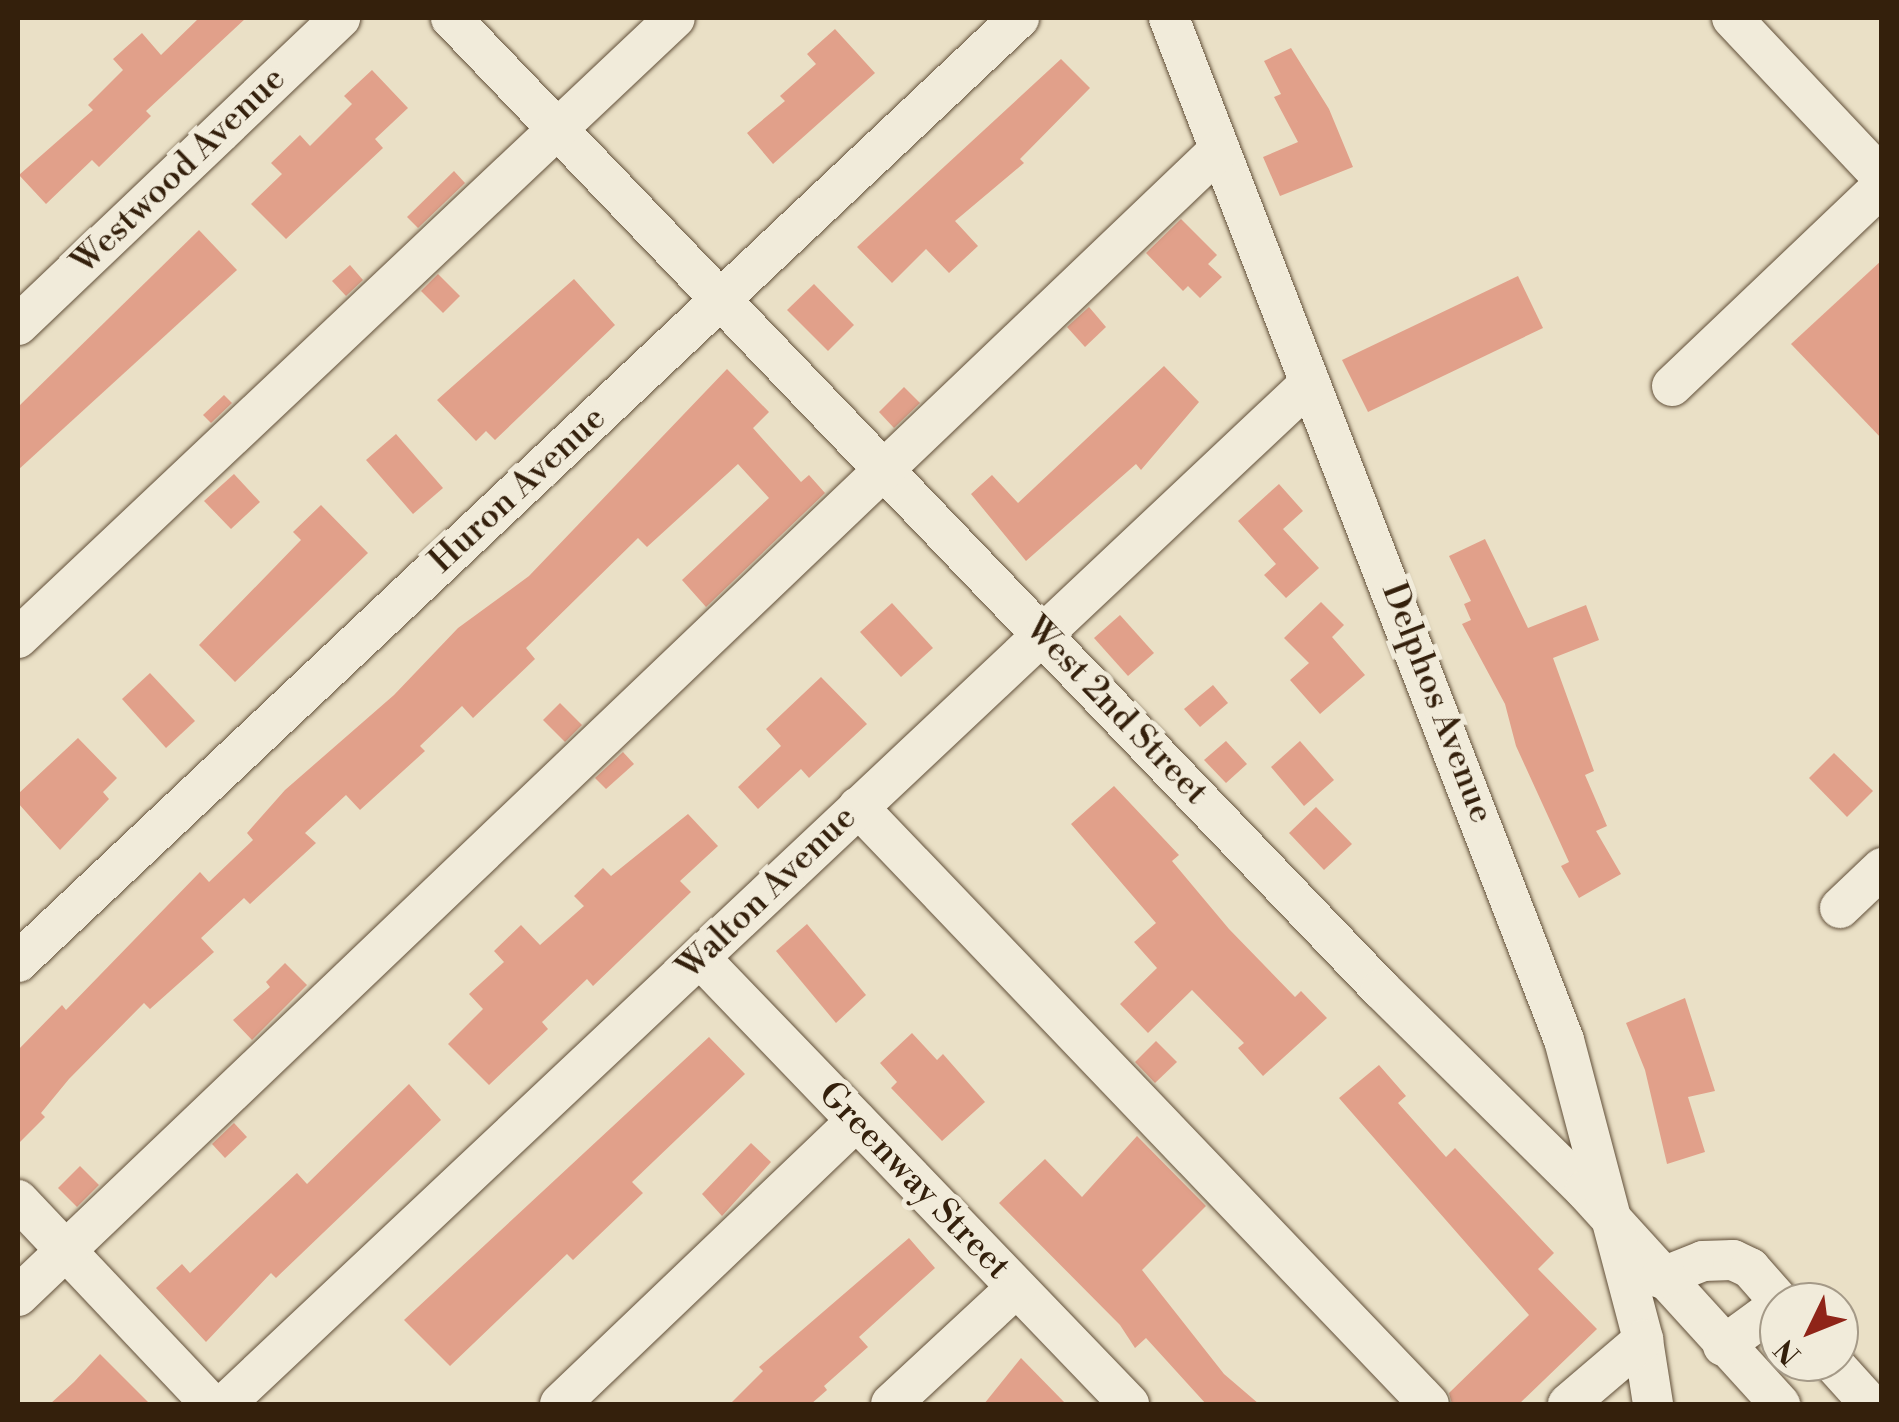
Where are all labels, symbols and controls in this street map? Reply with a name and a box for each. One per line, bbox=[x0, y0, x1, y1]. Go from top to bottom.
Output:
street label: Westwood Avenue bbox=[63, 58, 295, 284]
street label: Huron Avenue bbox=[421, 398, 615, 582]
street label: Delphos Avenue bbox=[1372, 577, 1502, 829]
street label: West 2nd Street bbox=[1016, 608, 1216, 814]
street label: Walton Avenue bbox=[669, 797, 865, 989]
street label: Greenway Street bbox=[809, 1074, 1019, 1288]
north arrow bbox=[1759, 1282, 1859, 1382]
text: N bbox=[1768, 1331, 1809, 1371]

